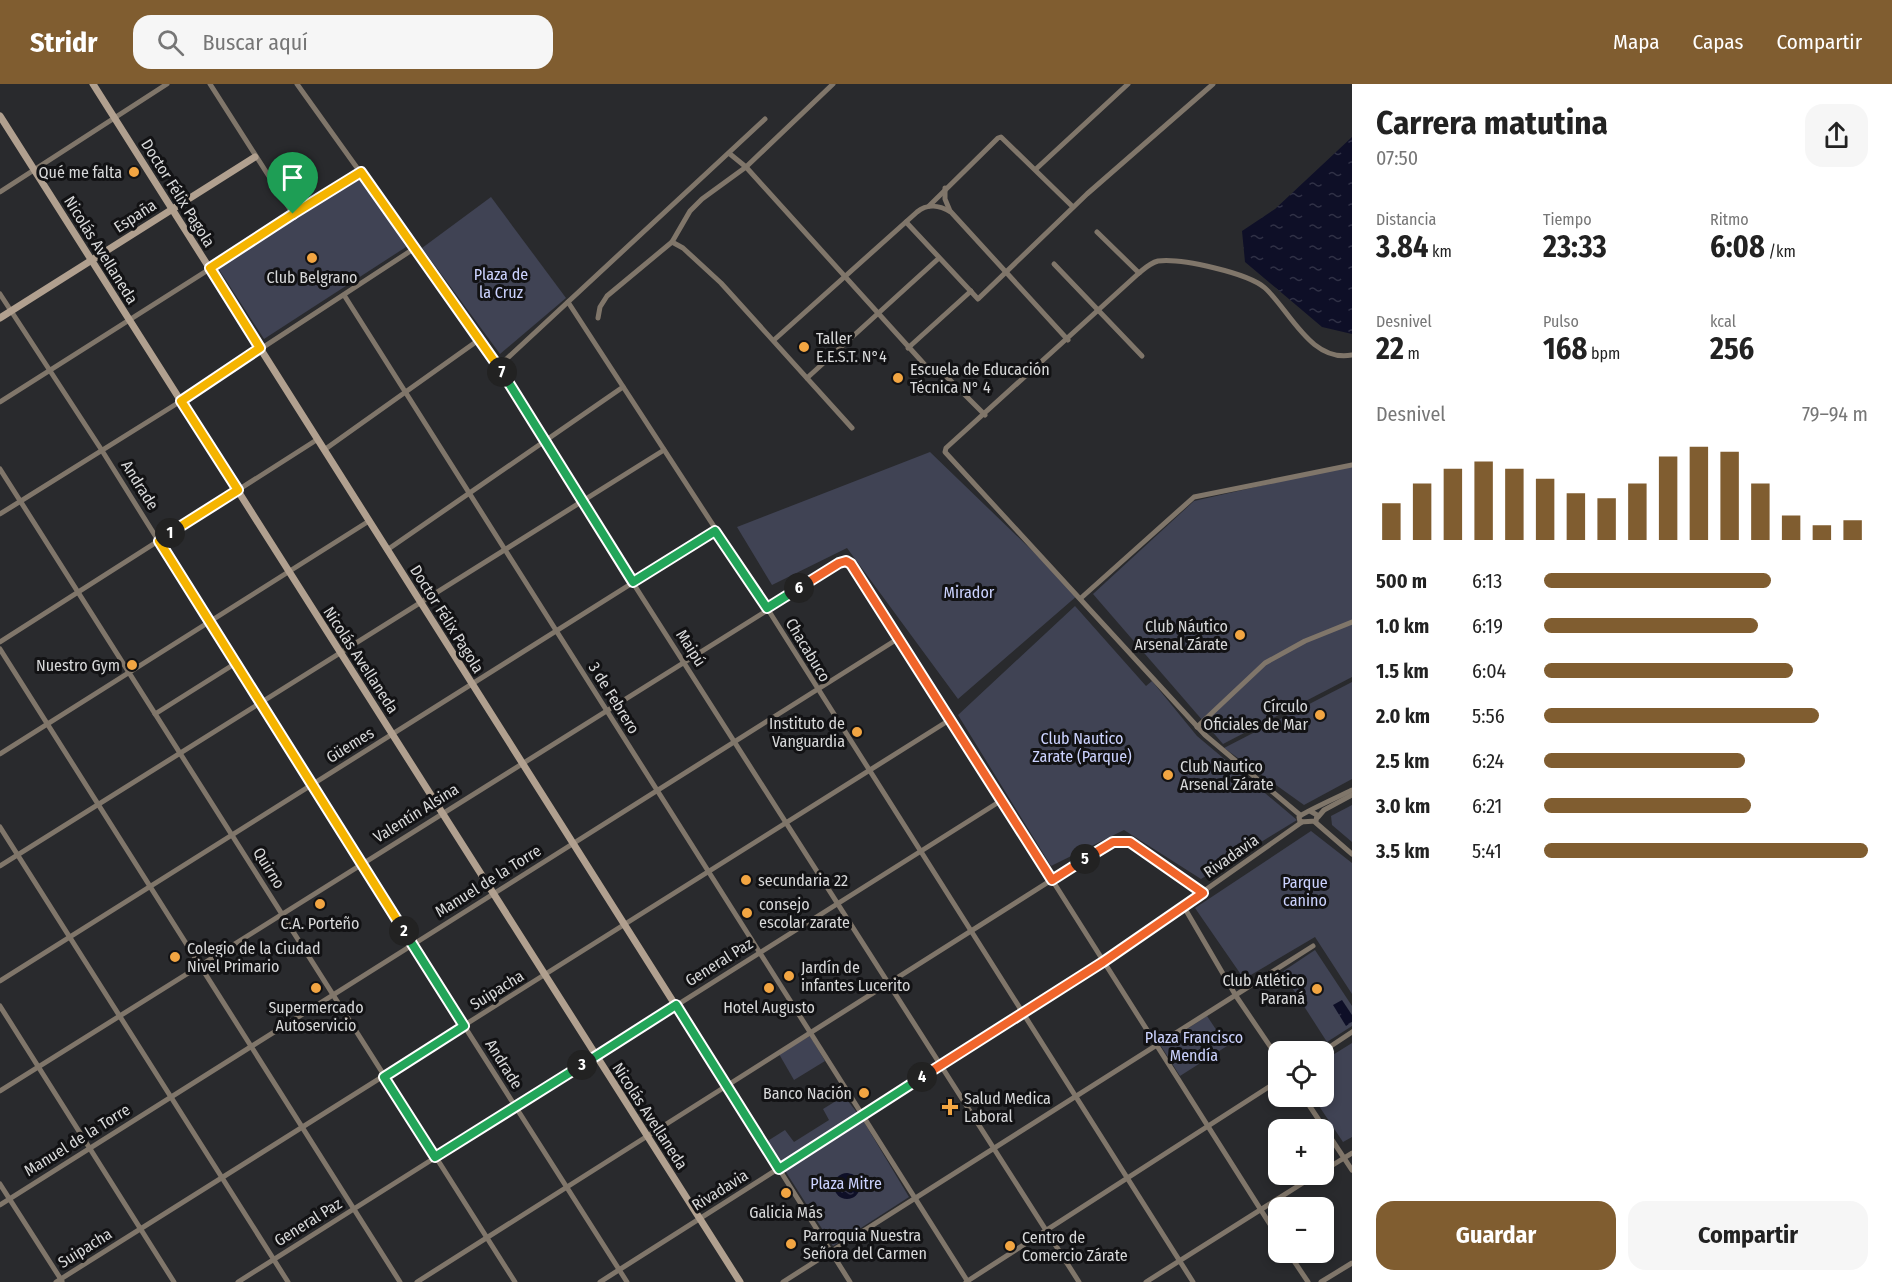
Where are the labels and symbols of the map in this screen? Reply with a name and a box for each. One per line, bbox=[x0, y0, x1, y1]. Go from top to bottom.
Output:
street label: Doctor Félix Pagola bbox=[137, 136, 219, 251]
pin bbox=[267, 152, 318, 214]
place label: Qué me falta bbox=[39, 163, 122, 182]
marker: Qué me falta bbox=[127, 165, 141, 179]
street label: Nicolás Avellaneda bbox=[60, 193, 142, 308]
street label: España bbox=[110, 195, 160, 237]
marker: Club Belgrano bbox=[305, 251, 319, 265]
park label: Plaza de la Cruz bbox=[474, 265, 528, 302]
place label: Club Belgrano bbox=[266, 268, 358, 287]
place label: Taller E.E.S.T. N°4 bbox=[816, 329, 887, 366]
marker: Taller E.E.S.T. N°4 bbox=[797, 340, 811, 354]
pin: 7 bbox=[487, 357, 517, 387]
place label: Escuela de Educación Técnica N° 4 bbox=[910, 360, 1050, 397]
marker: Escuela de Educación Técnica N° 4 bbox=[891, 371, 905, 385]
street label: Andrade bbox=[117, 457, 163, 513]
pin: 1 bbox=[155, 518, 185, 548]
street label: Doctor Félix Pagola bbox=[406, 562, 488, 677]
pin: 6 bbox=[784, 573, 814, 603]
park label: Mirador bbox=[944, 583, 995, 602]
street label: Nicolás Avellaneda bbox=[319, 603, 403, 717]
street label: Chacabuco bbox=[782, 615, 834, 685]
place label: Club Náutico Arsenal Zárate bbox=[1134, 617, 1228, 654]
street label: Maipú bbox=[672, 626, 710, 670]
marker: Club Náutico Arsenal Zárate bbox=[1233, 628, 1247, 642]
place label: Nuestro Gym bbox=[36, 656, 120, 675]
marker: Nuestro Gym bbox=[125, 658, 139, 672]
street label: 3 de Febrero bbox=[585, 659, 643, 737]
place label: Círculo Oficiales de Mar bbox=[1203, 697, 1308, 734]
marker: Círculo Oficiales de Mar bbox=[1313, 708, 1327, 722]
place label: Instituto de Vanguardia bbox=[769, 714, 845, 751]
street label: Güemes bbox=[323, 723, 377, 767]
marker: Instituto de Vanguardia bbox=[850, 725, 864, 739]
park label: Club Nautico Zarate (Parque) bbox=[1032, 729, 1132, 766]
place label: Club Nautico Arsenal Zárate bbox=[1180, 757, 1274, 794]
marker: Club Nautico Arsenal Zárate bbox=[1161, 768, 1175, 782]
street label: Valentín Alsina bbox=[370, 779, 462, 847]
street label: Rivadavia bbox=[1200, 830, 1262, 882]
street label: Manuel de la Torre bbox=[431, 841, 545, 921]
street label: Quirno bbox=[249, 844, 289, 892]
pin: 5 bbox=[1070, 844, 1100, 874]
place label: secundaria 22 bbox=[758, 871, 848, 890]
marker: secundaria 22 bbox=[739, 873, 753, 887]
park label: Parque canino bbox=[1282, 873, 1328, 910]
place label: consejo escolar zarate bbox=[759, 895, 850, 932]
marker: C.A. Porteño bbox=[313, 897, 327, 911]
marker: consejo escolar zarate bbox=[740, 906, 754, 920]
place label: C.A. Porteño bbox=[281, 914, 359, 933]
pin: 2 bbox=[389, 916, 419, 946]
street label: General Paz bbox=[682, 934, 756, 990]
place label: Colegio de la Ciudad Nivel Primario bbox=[187, 939, 321, 976]
marker: Colegio de la Ciudad Nivel Primario bbox=[168, 950, 182, 964]
place label: Jardín de infantes Lucerito bbox=[801, 958, 910, 995]
street label: Suipacha bbox=[467, 966, 527, 1014]
marker: Jardín de infantes Lucerito bbox=[782, 969, 796, 983]
place label: Club Atlético Paraná bbox=[1222, 971, 1305, 1008]
marker: Supermercado Autoservicio bbox=[309, 981, 323, 995]
marker: Hotel Augusto bbox=[762, 981, 776, 995]
marker: Club Atlético Paraná bbox=[1310, 982, 1324, 996]
place label: Supermercado Autoservicio bbox=[268, 998, 364, 1035]
place label: Hotel Augusto bbox=[723, 998, 815, 1017]
park label: Plaza Francisco Mendía bbox=[1145, 1028, 1243, 1065]
street label: Andrade bbox=[481, 1036, 527, 1092]
pin: 3 bbox=[567, 1050, 597, 1080]
street label: Nicolás Avellaneda bbox=[608, 1059, 692, 1173]
pin: 4 bbox=[907, 1062, 937, 1092]
place label: Banco Nación bbox=[763, 1084, 852, 1103]
marker: Banco Nación bbox=[857, 1086, 871, 1100]
place label: Salud Medica Laboral bbox=[964, 1089, 1051, 1126]
marker: Salud Medica Laboral bbox=[941, 1098, 959, 1116]
street label: Manuel de la Torre bbox=[20, 1100, 134, 1180]
street label: Rivadavia bbox=[688, 1165, 752, 1215]
park label: Plaza Mitre bbox=[810, 1174, 882, 1193]
marker: Galicia Más bbox=[779, 1186, 793, 1200]
street label: General Paz bbox=[271, 1194, 345, 1250]
place label: Galicia Más bbox=[749, 1203, 823, 1222]
street label: Suipacha bbox=[55, 1224, 115, 1272]
place label: Parroquia Nuestra Señora del Carmen bbox=[803, 1226, 927, 1263]
place label: Centro de Comercio Zárate bbox=[1022, 1228, 1128, 1265]
marker: Parroquia Nuestra Señora del Carmen bbox=[784, 1237, 798, 1251]
marker: Centro de Comercio Zárate bbox=[1003, 1239, 1017, 1253]

